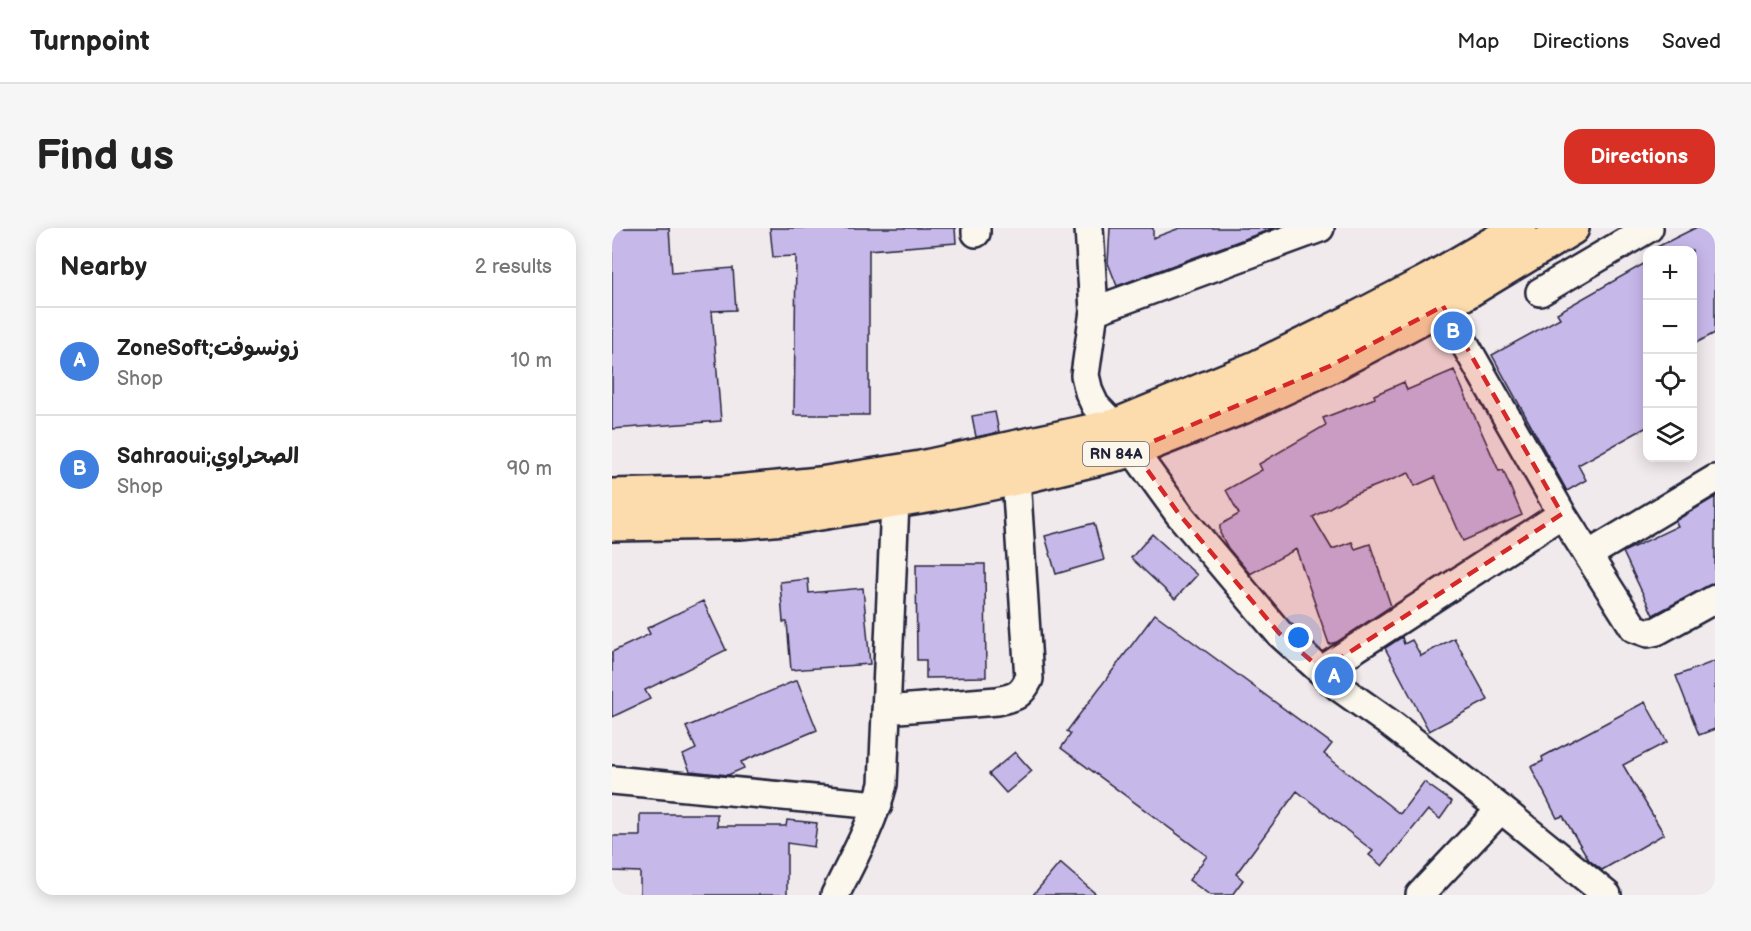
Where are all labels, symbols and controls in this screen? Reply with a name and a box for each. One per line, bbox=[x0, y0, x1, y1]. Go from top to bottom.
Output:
text: Turnpoint bbox=[30, 25, 150, 58]
text: Map bbox=[1457, 29, 1500, 54]
text: Directions bbox=[1533, 29, 1629, 54]
text: Saved bbox=[1662, 29, 1721, 54]
button: Directions bbox=[1564, 129, 1715, 184]
text: Find us bbox=[36, 131, 174, 182]
map controls bbox=[1643, 246, 1697, 462]
button: + bbox=[1643, 246, 1697, 300]
text: Nearby bbox=[60, 252, 147, 283]
text: 2 results bbox=[475, 255, 552, 279]
button: − bbox=[1643, 300, 1697, 354]
pin: B bbox=[1434, 308, 1472, 354]
text: ZoneSoft;زونسوفت bbox=[117, 335, 299, 362]
text: A bbox=[73, 349, 86, 373]
text: 10 m bbox=[511, 349, 552, 373]
button: locate bbox=[1643, 354, 1697, 408]
text: Shop bbox=[117, 367, 163, 391]
button: layers bbox=[1643, 408, 1697, 462]
road number: RN 84A bbox=[1083, 442, 1149, 466]
text: Sahraoui;الصحراوي bbox=[117, 443, 299, 470]
text: B bbox=[72, 457, 87, 481]
text: 90 m bbox=[507, 457, 552, 481]
text: Shop bbox=[117, 475, 163, 499]
your location bbox=[1284, 623, 1313, 652]
pin: A bbox=[1314, 654, 1354, 698]

